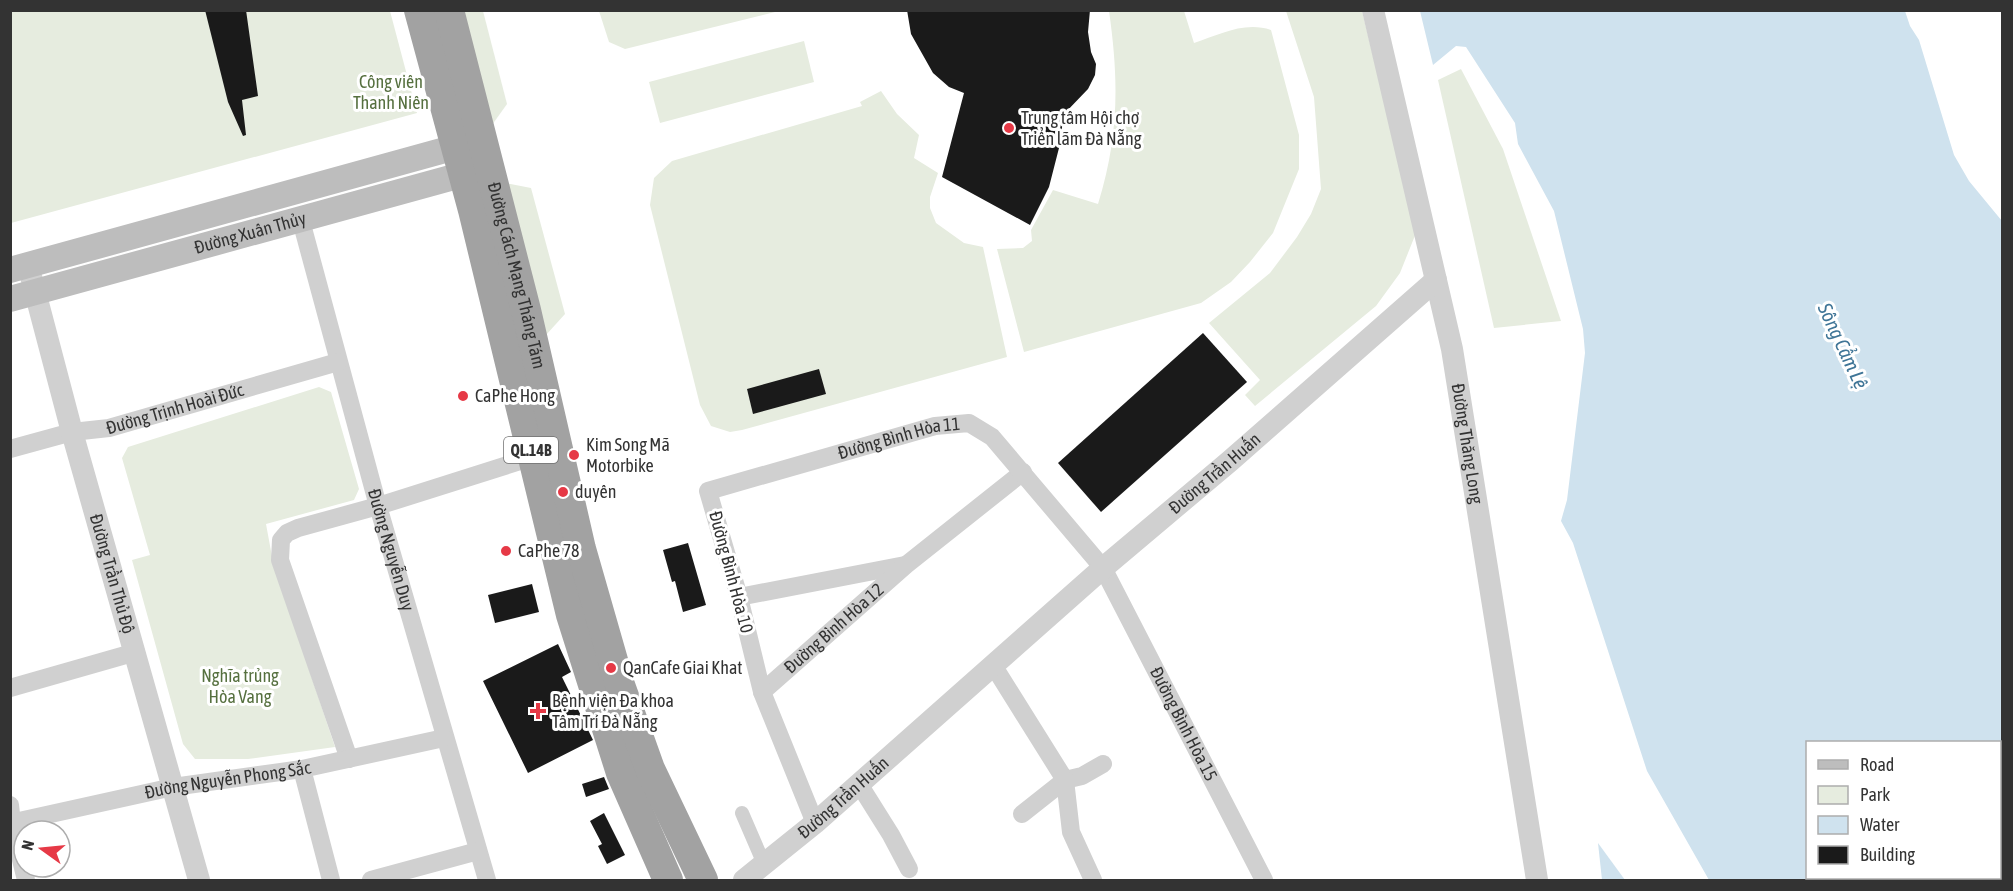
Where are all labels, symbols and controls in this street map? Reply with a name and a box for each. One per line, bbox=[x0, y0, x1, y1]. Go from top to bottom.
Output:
park label: Công viên Thanh Niên bbox=[353, 71, 429, 113]
place label: Trung tâm Hội chợ Triển lãm Đà Nẵng bbox=[1021, 107, 1142, 149]
marker: Trung tâm Hội chợ Triển lãm Đà Nẵng bbox=[1002, 121, 1016, 135]
street label: Đường Cách Mạng Tháng Tám bbox=[484, 180, 550, 371]
street label: Đường Xuân Thủy bbox=[192, 207, 308, 258]
water label: Sông Cẩm Lệ bbox=[1813, 298, 1873, 392]
street label: Đường Trịnh Hoài Đức bbox=[104, 379, 246, 438]
street label: Đường Thăng Long bbox=[1448, 382, 1488, 506]
place label: CaPhe Hong bbox=[475, 385, 555, 406]
marker: CaPhe Hong bbox=[456, 389, 470, 403]
street label: Đường Bình Hòa 11 bbox=[835, 413, 961, 463]
street label: Đường Trần Huấn bbox=[1164, 428, 1265, 518]
place label: Kim Song Mã Motorbike bbox=[586, 434, 670, 476]
road number: QL.14B bbox=[504, 437, 558, 463]
marker: Kim Song Mã Motorbike bbox=[567, 448, 581, 462]
place label: duyên bbox=[575, 481, 616, 502]
marker: duyên bbox=[556, 485, 570, 499]
street label: Đường Nguyễn Duy bbox=[364, 486, 419, 613]
street label: Đường Bình Hòa 10 bbox=[705, 509, 758, 635]
street label: Đường Trần Thủ Độ bbox=[86, 511, 140, 636]
place label: CaPhe 78 bbox=[518, 540, 580, 561]
marker: CaPhe 78 bbox=[499, 544, 513, 558]
street label: Đường Bình Hòa 12 bbox=[780, 579, 888, 678]
place label: QanCafe Giai Khat bbox=[623, 657, 742, 678]
marker: QanCafe Giai Khat bbox=[604, 661, 618, 675]
street label: Đường Bình Hòa 15 bbox=[1146, 663, 1222, 784]
park label: Nghĩa trủng Hòa Vang bbox=[201, 665, 279, 707]
place label: Bệnh viện Đa khoa Tâm Trí Đà Nẵng bbox=[552, 690, 674, 732]
marker: Bệnh viện Đa khoa Tâm Trí Đà Nẵng bbox=[529, 702, 547, 720]
legend bbox=[1806, 741, 2001, 879]
street label: Đường Trần Huấn bbox=[793, 752, 893, 843]
text: Road bbox=[1860, 754, 1894, 775]
street label: Đường Nguyễn Phong Sắc bbox=[143, 756, 313, 803]
text: Park bbox=[1860, 784, 1890, 805]
text: Water bbox=[1860, 814, 1900, 835]
north arrow bbox=[12, 819, 72, 879]
text: N bbox=[18, 838, 37, 852]
text: Building bbox=[1860, 844, 1915, 865]

